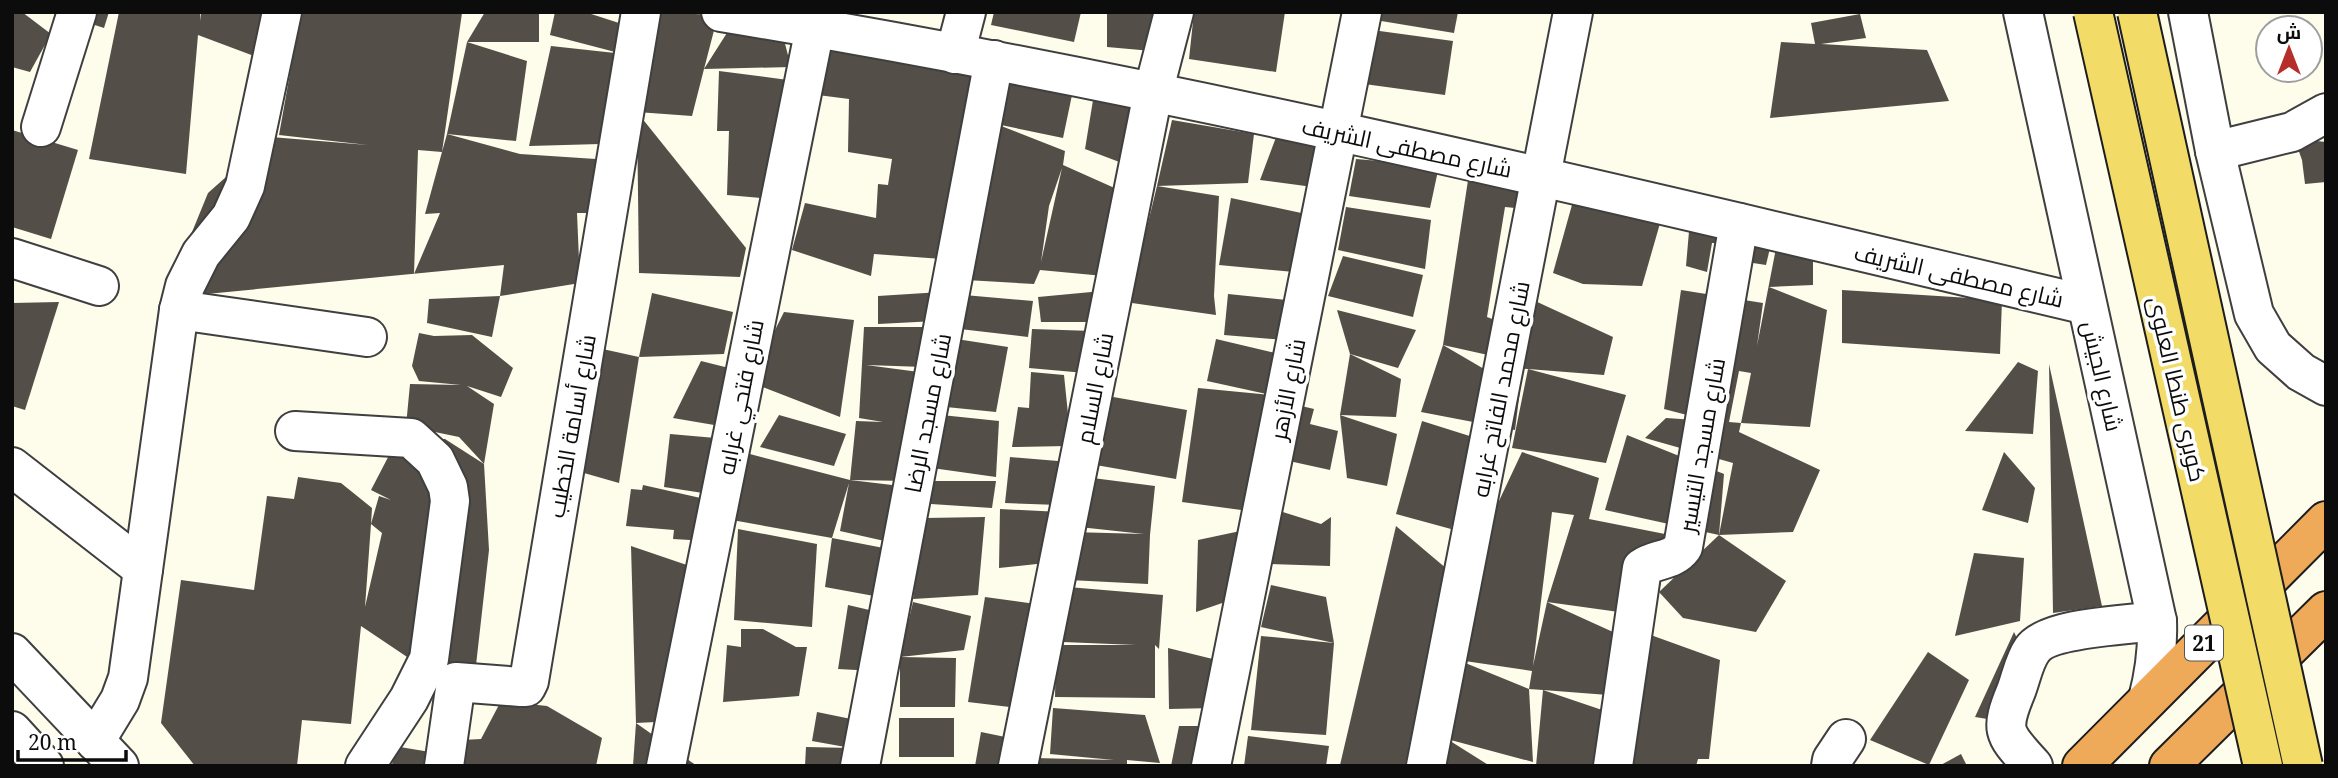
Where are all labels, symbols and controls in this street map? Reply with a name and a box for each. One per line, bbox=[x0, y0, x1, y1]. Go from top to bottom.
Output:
north arrow bbox=[2254, 14, 2324, 84]
text: ش bbox=[2277, 19, 2301, 45]
street label: شارع مصطفى الشريف bbox=[1299, 109, 1515, 186]
street label: شارع مصطفى الشريف bbox=[1851, 235, 2067, 316]
street label: شارع محمد الفاتح غرابه bbox=[1463, 278, 1538, 500]
street label: كوبرى طنطا العلوى bbox=[2141, 293, 2215, 485]
street label: شارع فتحي غرابه bbox=[709, 317, 774, 478]
street label: شارع الجيش bbox=[2074, 318, 2131, 435]
street label: شارع مسجد الرضا bbox=[896, 330, 959, 496]
street label: شارع السلام bbox=[1068, 330, 1121, 447]
street label: شارع أسامة الخطيب bbox=[539, 332, 604, 520]
street label: شارع الأزهر bbox=[1261, 335, 1313, 445]
street label: شارع مسجد التيسير bbox=[1670, 355, 1733, 537]
road number: 21 bbox=[2185, 626, 2223, 660]
scale bar bbox=[18, 718, 126, 762]
text: 20 m bbox=[28, 728, 77, 756]

